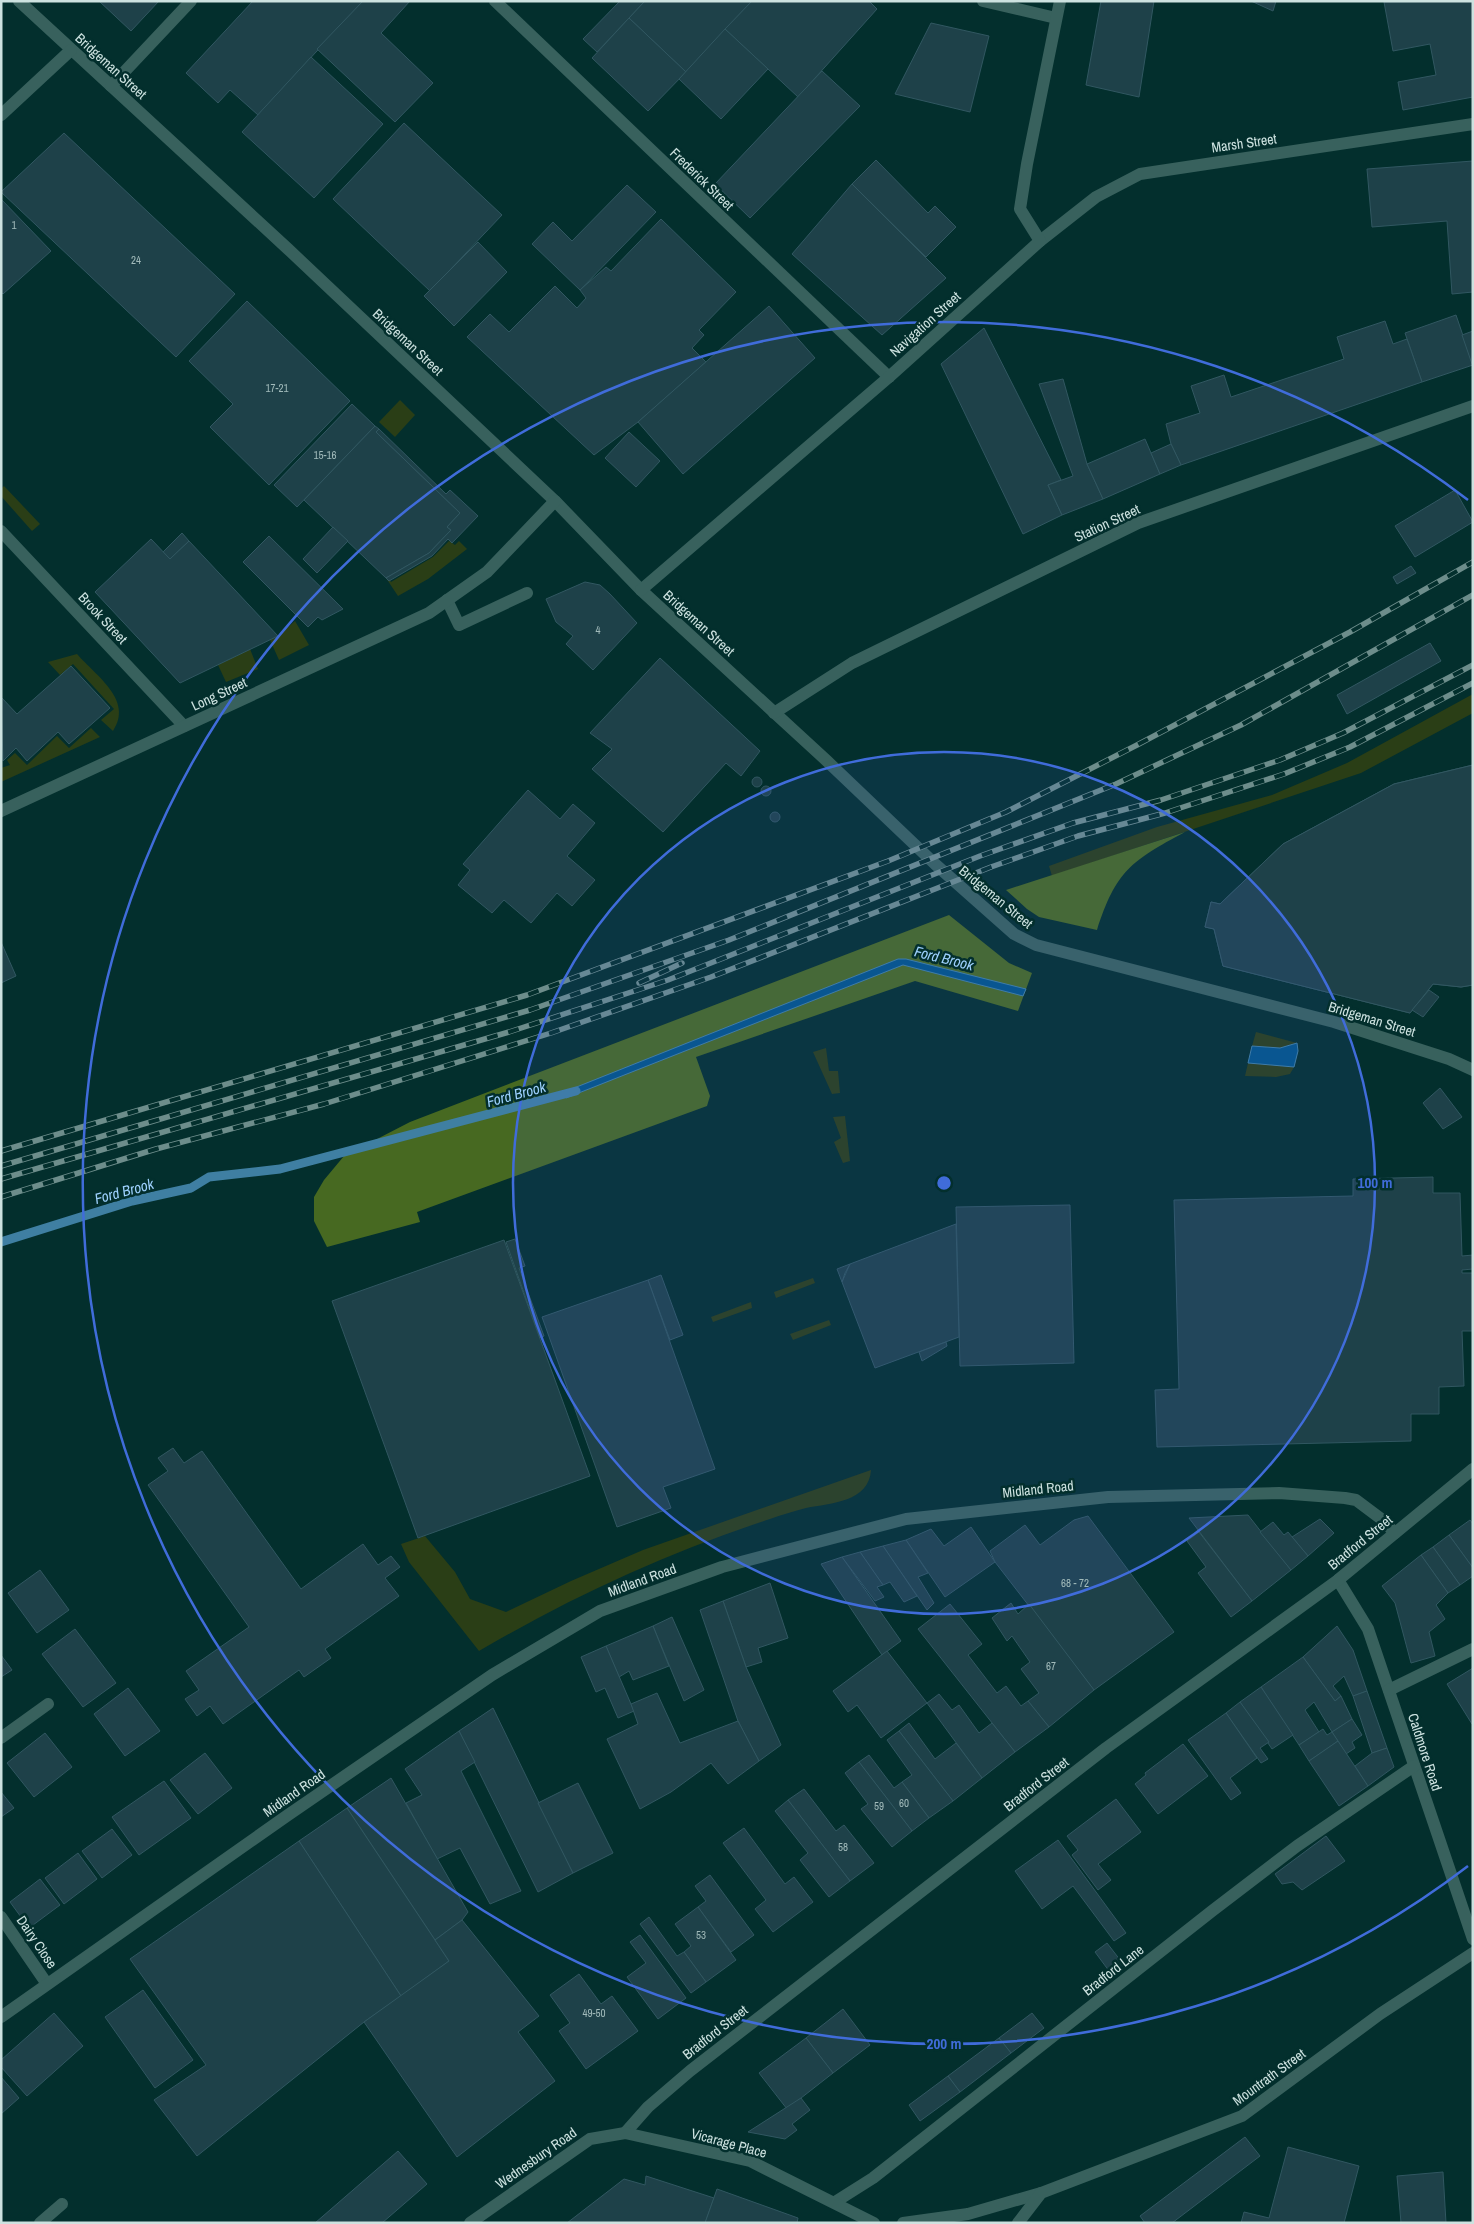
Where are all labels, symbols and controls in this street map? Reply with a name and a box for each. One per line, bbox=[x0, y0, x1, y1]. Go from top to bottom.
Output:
street label: Bridgeman Street bbox=[72, 29, 150, 103]
street label: Marsh Street bbox=[1210, 130, 1278, 156]
street label: Frederick Street bbox=[666, 144, 738, 214]
house number: 1 bbox=[11, 218, 17, 232]
house number: 24 bbox=[131, 253, 141, 267]
street label: Navigation Street bbox=[886, 287, 964, 361]
street label: Bridgeman Street bbox=[369, 305, 447, 379]
house number: 17-21 bbox=[265, 381, 289, 395]
house number: 15-16 bbox=[313, 448, 337, 462]
street label: Station Street bbox=[1071, 500, 1143, 546]
street label: Bridgeman Street bbox=[660, 586, 738, 660]
street label: Brook Street bbox=[75, 589, 131, 647]
house number: 4 bbox=[595, 623, 601, 637]
street label: Long Street bbox=[188, 673, 250, 715]
street label: Bridgeman Street bbox=[955, 862, 1037, 932]
water label: Ford Brook bbox=[912, 941, 977, 976]
street label: Bridgeman Street bbox=[1326, 997, 1418, 1041]
water label: Ford Brook bbox=[484, 1076, 549, 1112]
text: 100 m bbox=[1358, 1172, 1392, 1193]
water label: Ford Brook bbox=[92, 1173, 157, 1209]
centre of rings bbox=[935, 1174, 953, 1192]
street label: Midland Road bbox=[1002, 1476, 1074, 1502]
street label: Bradford Street bbox=[1324, 1511, 1396, 1573]
street label: Midland Road bbox=[605, 1559, 679, 1601]
house number: 68 - 72 bbox=[1061, 1576, 1089, 1590]
house number: 67 bbox=[1046, 1659, 1056, 1673]
street label: Caldmore Road bbox=[1404, 1711, 1446, 1793]
street label: Bradford Street bbox=[1000, 1753, 1072, 1815]
street label: Midland Road bbox=[260, 1765, 328, 1821]
house number: 60 bbox=[899, 1796, 909, 1810]
house number: 59 bbox=[874, 1799, 884, 1813]
house number: 58 bbox=[838, 1840, 848, 1854]
street label: Dairy Close bbox=[13, 1912, 61, 1972]
house number: 53 bbox=[696, 1928, 706, 1942]
street label: Bradford Lane bbox=[1079, 1941, 1147, 1999]
street label: Bradford Street bbox=[679, 2001, 751, 2063]
house number: 49-50 bbox=[582, 2006, 606, 2020]
text: 200 m bbox=[927, 2033, 961, 2054]
street label: Mountrath Street bbox=[1229, 2045, 1309, 2109]
street label: Wednesbury Road bbox=[492, 2123, 580, 2193]
street label: Vicarage Place bbox=[689, 2124, 769, 2162]

